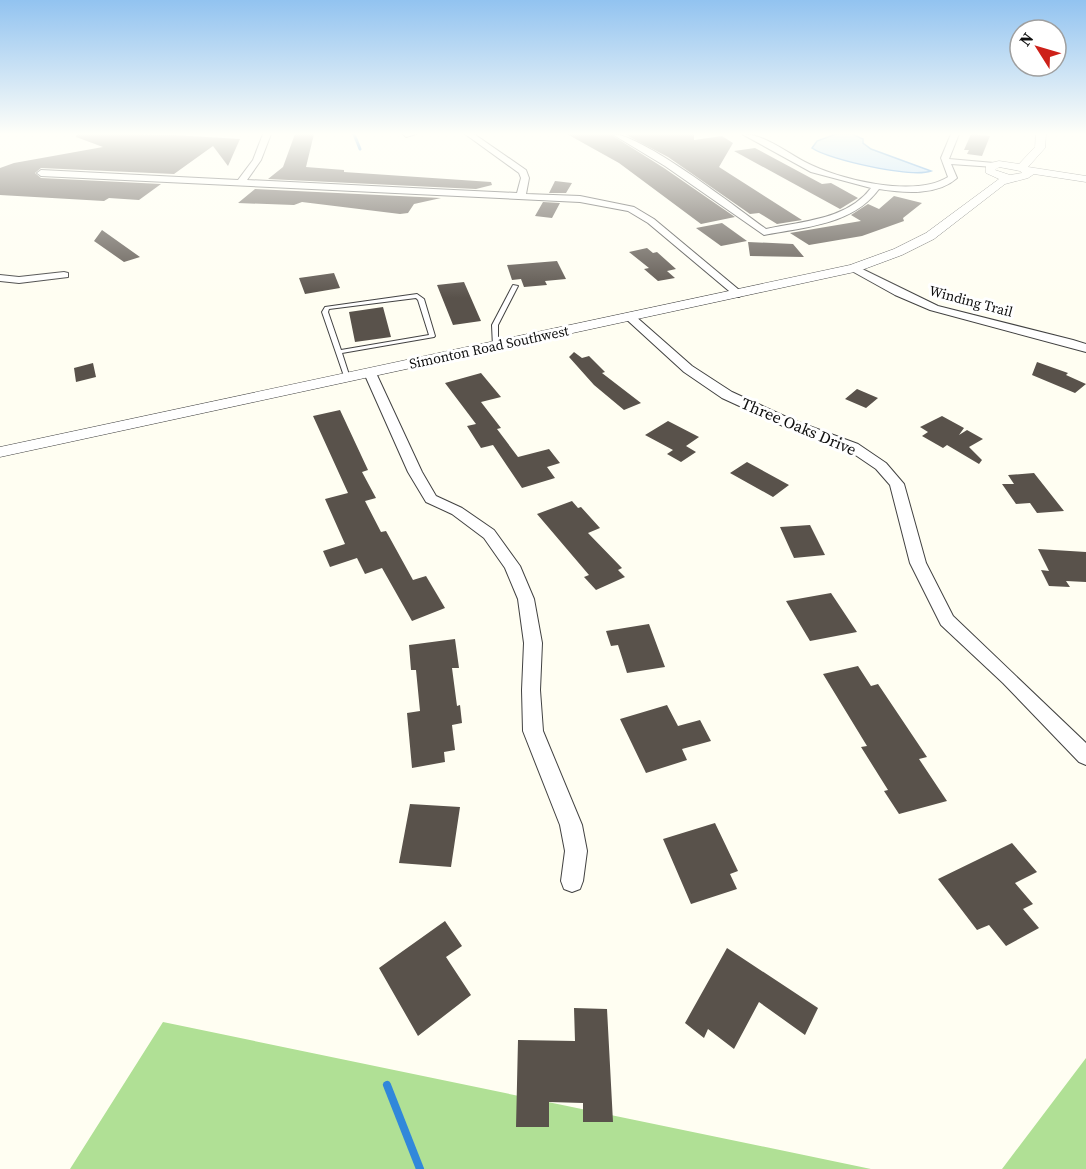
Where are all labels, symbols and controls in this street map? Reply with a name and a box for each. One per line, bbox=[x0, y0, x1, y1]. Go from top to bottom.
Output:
north arrow bbox=[1008, 18, 1068, 78]
text: N bbox=[1014, 27, 1039, 50]
street label: Winding Trail bbox=[927, 280, 1015, 322]
street label: Simonton Road Southwest bbox=[407, 320, 571, 374]
street label: Three Oaks Drive bbox=[738, 392, 860, 460]

